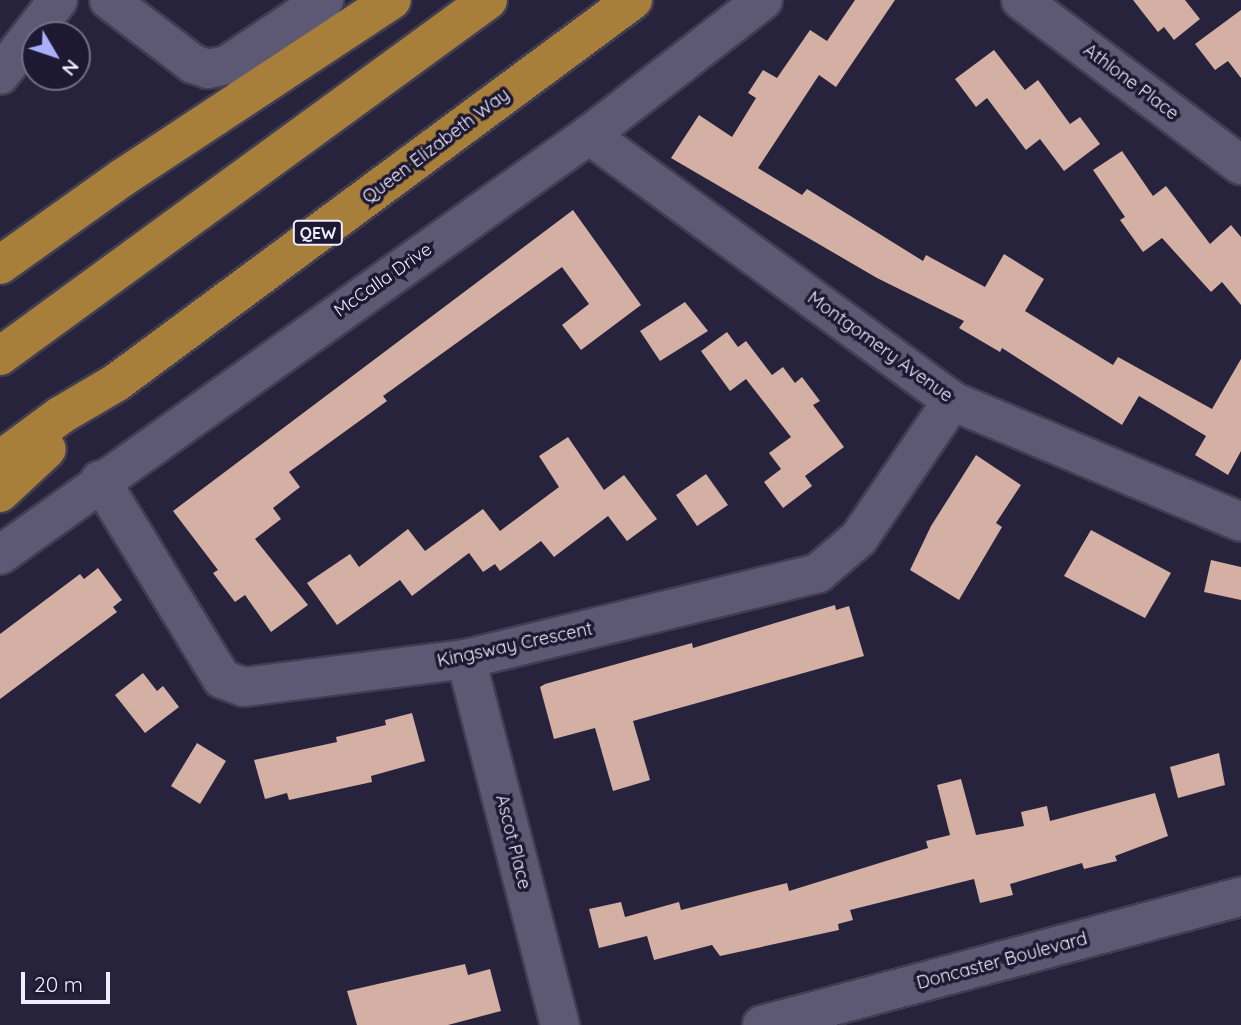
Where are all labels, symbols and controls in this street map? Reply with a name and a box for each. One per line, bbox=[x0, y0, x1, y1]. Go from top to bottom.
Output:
north arrow bbox=[21, 21, 91, 91]
street label: Athlone Place bbox=[1079, 39, 1183, 125]
text: N bbox=[57, 55, 84, 81]
street label: Queen Elizabeth Way bbox=[358, 84, 514, 208]
road number: QEW bbox=[292, 220, 344, 246]
street label: McCalla Drive bbox=[330, 238, 436, 322]
street label: Montgomery Avenue bbox=[803, 287, 957, 407]
street label: Kingsway Crescent bbox=[435, 618, 595, 672]
street label: Ascot Place bbox=[491, 793, 535, 891]
street label: Doncaster Boulevard bbox=[914, 928, 1090, 994]
scale bar bbox=[24, 958, 114, 1002]
text: 20 m bbox=[34, 971, 83, 997]

